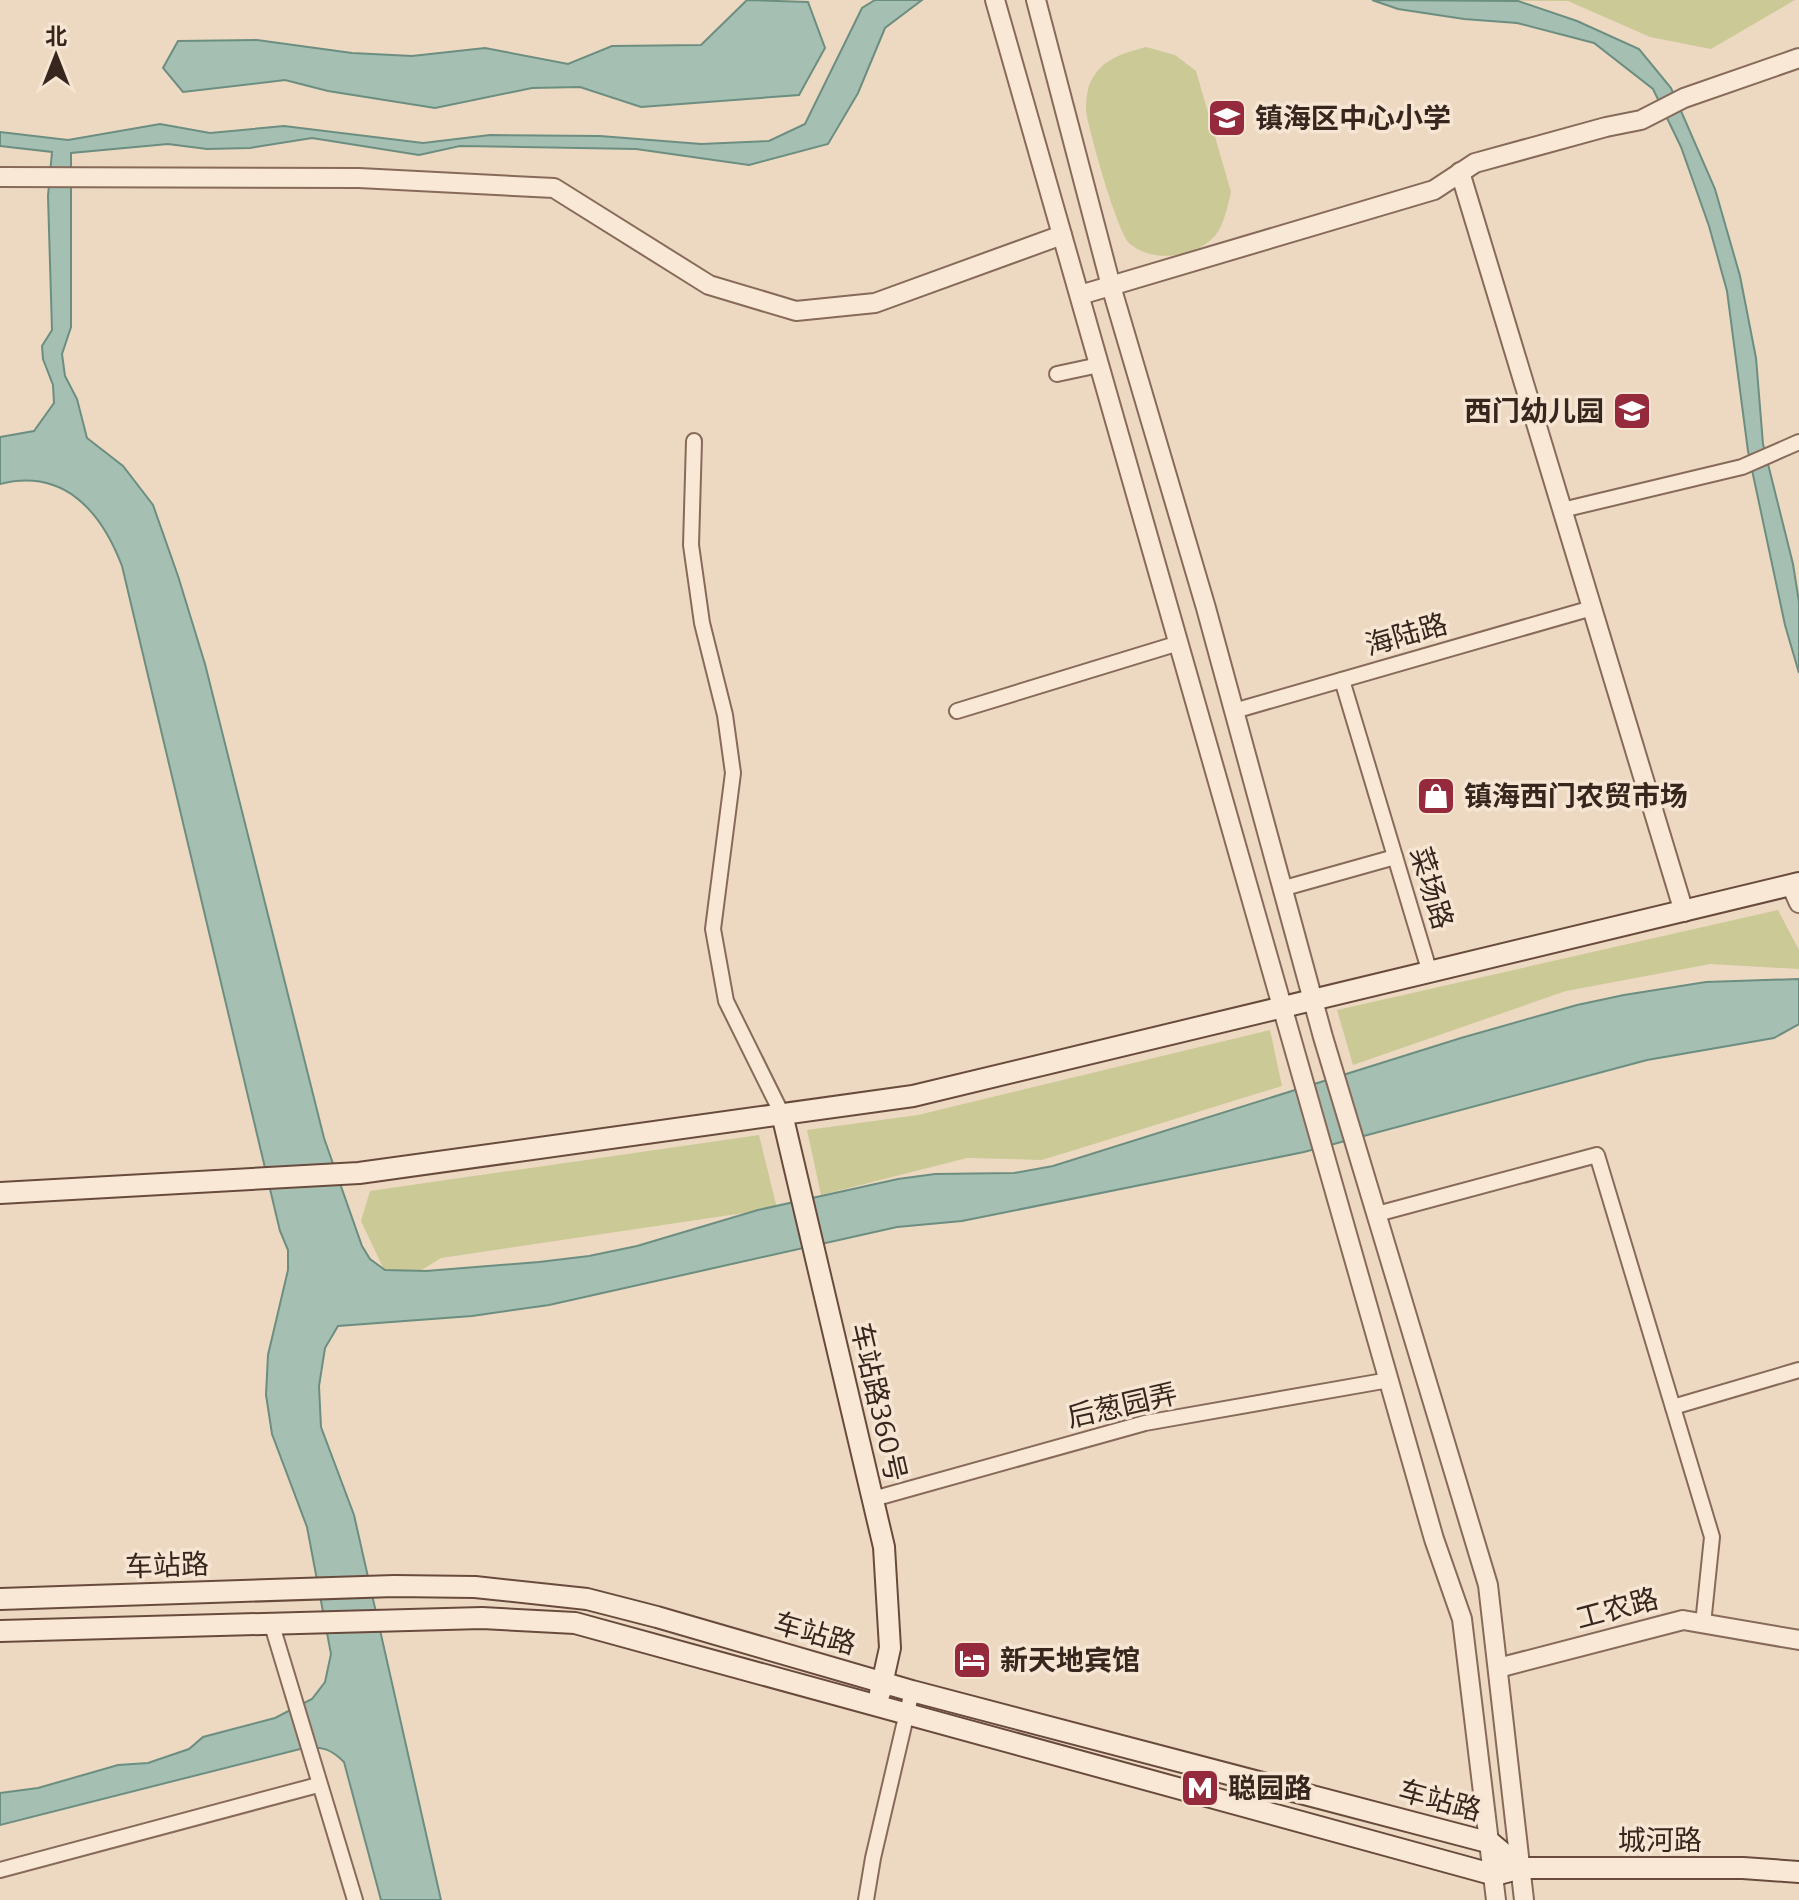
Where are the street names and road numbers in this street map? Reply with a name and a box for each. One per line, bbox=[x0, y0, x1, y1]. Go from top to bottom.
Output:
street label: 海陆路 bbox=[1361, 607, 1451, 662]
street label: 菜场路 bbox=[1403, 843, 1460, 933]
street label: 车站路360号 bbox=[844, 1319, 913, 1485]
street label: 后葱园弄 bbox=[1064, 1377, 1180, 1434]
street label: 车站路 bbox=[124, 1548, 210, 1583]
street label: 工农路 bbox=[1572, 1582, 1662, 1635]
street label: 车站路 bbox=[770, 1606, 860, 1661]
street label: 车站路 bbox=[1395, 1774, 1485, 1827]
street label: 城河路 bbox=[1618, 1824, 1702, 1857]

